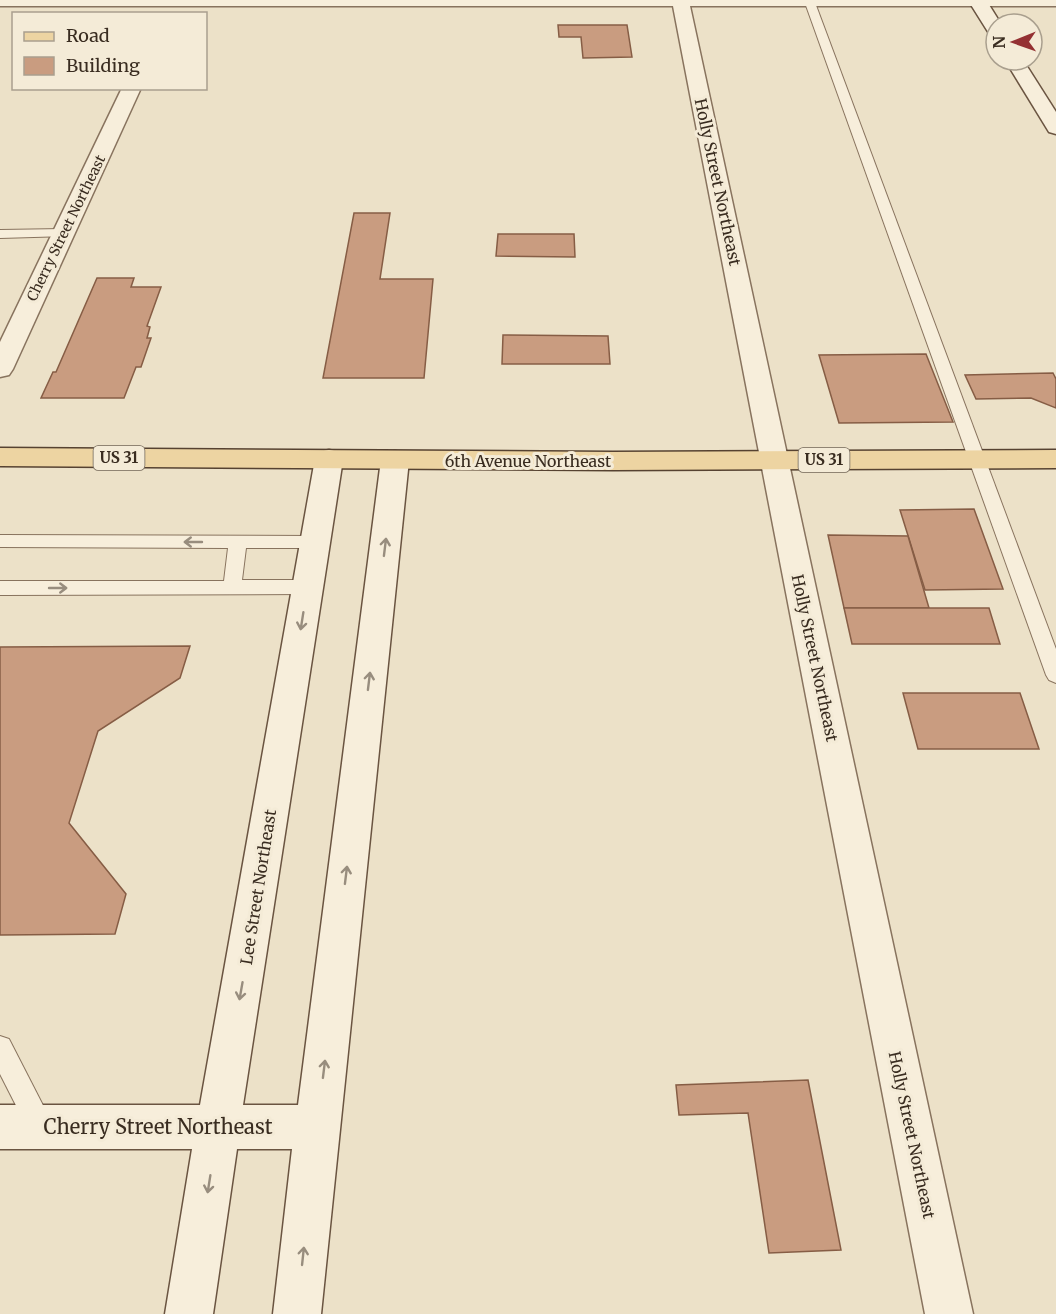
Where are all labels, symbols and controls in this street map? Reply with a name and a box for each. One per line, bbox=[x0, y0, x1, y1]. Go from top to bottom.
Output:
legend bbox=[12, 12, 207, 90]
north arrow bbox=[984, 12, 1044, 72]
text: Road bbox=[66, 24, 110, 47]
text: N bbox=[989, 35, 1009, 49]
text: Building bbox=[66, 54, 140, 77]
street label: Holly Street Northeast bbox=[690, 97, 746, 268]
street label: Cherry Street Northeast bbox=[23, 152, 109, 304]
road number: US 31 bbox=[94, 446, 144, 470]
road number: US 31 bbox=[798, 448, 850, 472]
street label: 6th Avenue Northeast bbox=[445, 451, 612, 471]
one-way arrow bbox=[184, 536, 204, 548]
one-way arrow bbox=[380, 538, 391, 558]
street label: Holly Street Northeast bbox=[787, 573, 843, 744]
one-way arrow bbox=[48, 582, 68, 594]
one-way arrow bbox=[296, 610, 307, 630]
one-way arrow bbox=[364, 672, 375, 692]
street label: Lee Street Northeast bbox=[236, 807, 280, 966]
one-way arrow bbox=[341, 866, 352, 886]
one-way arrow bbox=[235, 980, 246, 1000]
street label: Holly Street Northeast bbox=[884, 1050, 940, 1221]
one-way arrow bbox=[318, 1059, 329, 1079]
street label: Cherry Street Northeast bbox=[44, 1114, 273, 1139]
one-way arrow bbox=[203, 1173, 214, 1193]
one-way arrow bbox=[298, 1246, 309, 1266]

